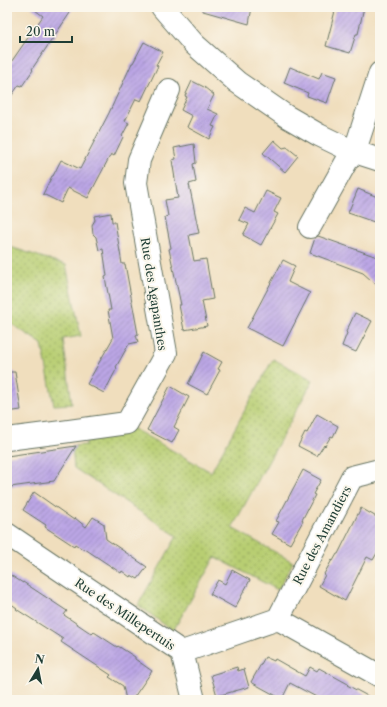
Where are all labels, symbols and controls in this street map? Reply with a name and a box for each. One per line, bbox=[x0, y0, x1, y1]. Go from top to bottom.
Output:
scale bar bbox=[20, 18, 72, 44]
text: 20 m bbox=[26, 24, 55, 39]
street label: Rue des Agapanthes bbox=[138, 236, 170, 352]
street label: Rue des Amandiers bbox=[290, 483, 354, 587]
street label: Rue des Millepertuis bbox=[72, 575, 178, 653]
north arrow bbox=[18, 649, 58, 689]
text: N bbox=[34, 651, 46, 667]

